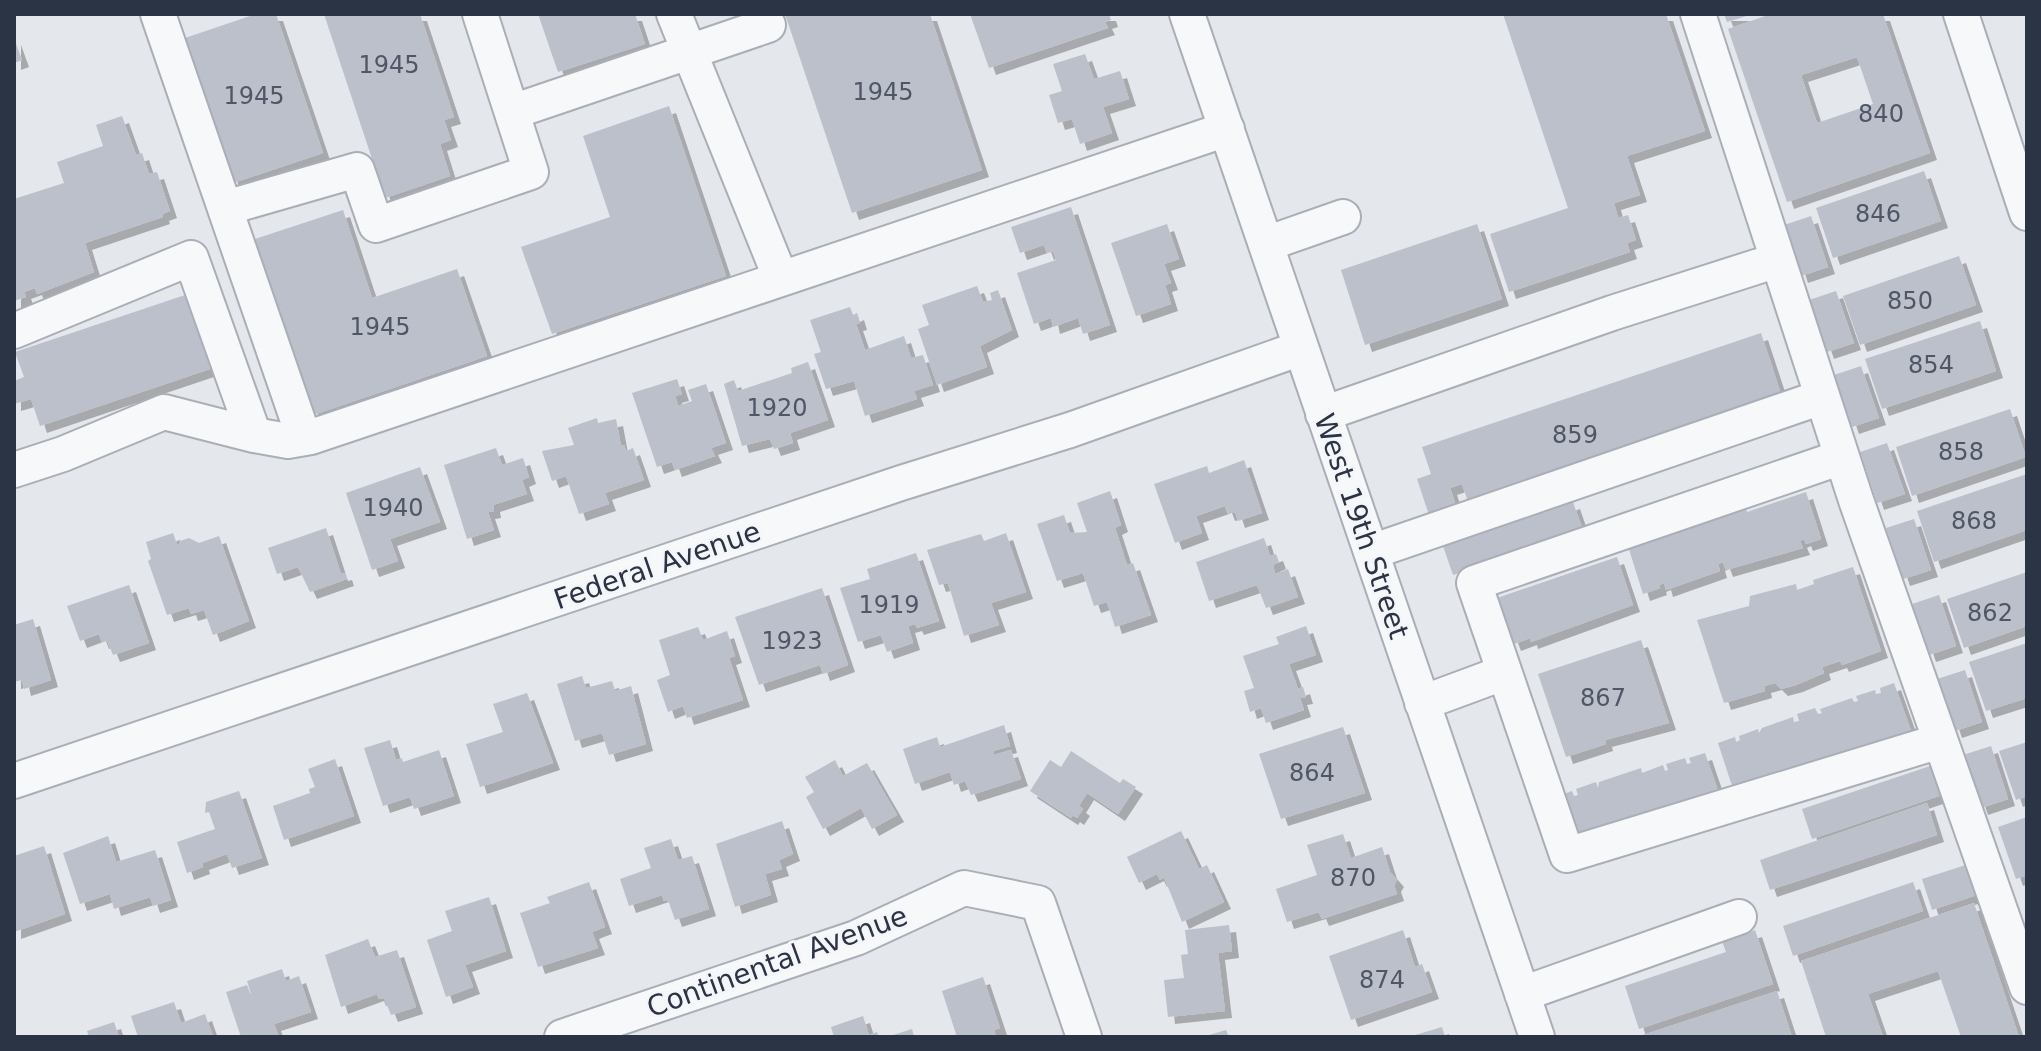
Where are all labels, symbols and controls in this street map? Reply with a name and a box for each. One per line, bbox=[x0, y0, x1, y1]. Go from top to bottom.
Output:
house number: 1945 bbox=[358, 51, 420, 79]
house number: 1945 bbox=[852, 78, 914, 106]
house number: 1945 bbox=[223, 82, 285, 110]
house number: 840 bbox=[1858, 100, 1904, 128]
house number: 846 bbox=[1855, 200, 1901, 228]
house number: 850 bbox=[1887, 287, 1933, 315]
house number: 1945 bbox=[349, 313, 411, 341]
house number: 854 bbox=[1908, 351, 1954, 379]
house number: 1920 bbox=[746, 394, 808, 422]
street label: West 19th Street bbox=[1307, 409, 1416, 643]
house number: 859 bbox=[1552, 421, 1598, 449]
house number: 858 bbox=[1938, 438, 1984, 466]
house number: 1940 bbox=[362, 494, 424, 522]
house number: 868 bbox=[1951, 507, 1997, 535]
street label: Federal Avenue bbox=[550, 515, 765, 616]
house number: 1919 bbox=[858, 591, 920, 619]
house number: 862 bbox=[1967, 599, 2013, 627]
house number: 1923 bbox=[761, 627, 823, 655]
house number: 867 bbox=[1580, 684, 1626, 712]
house number: 864 bbox=[1289, 759, 1335, 787]
house number: 870 bbox=[1330, 864, 1376, 892]
street label: Continental Avenue bbox=[642, 899, 912, 1024]
house number: 874 bbox=[1359, 966, 1405, 994]

